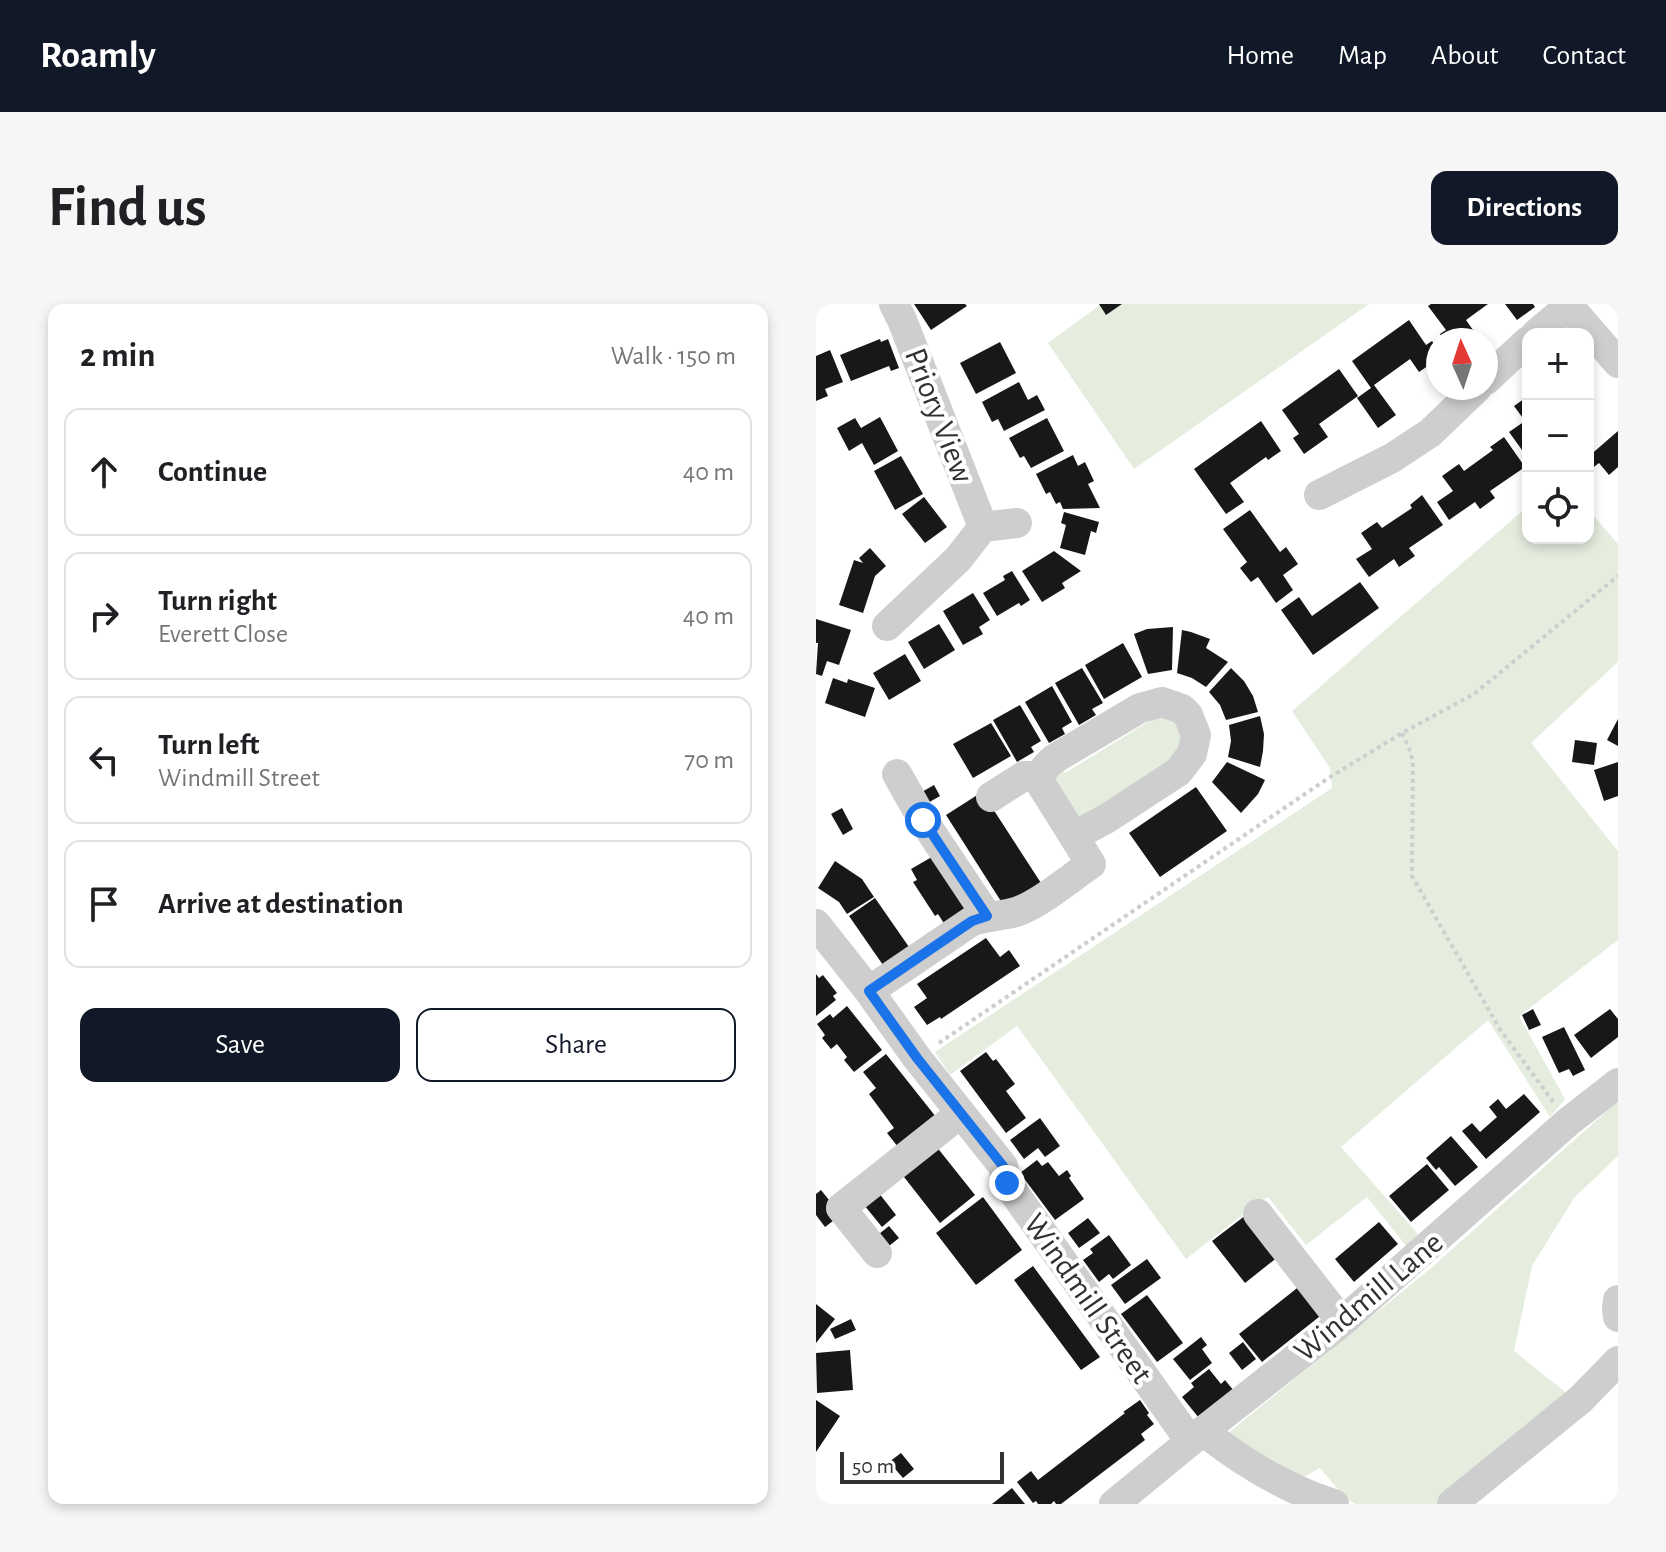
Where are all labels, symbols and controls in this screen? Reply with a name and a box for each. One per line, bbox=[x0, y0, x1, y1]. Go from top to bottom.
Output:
text: Roamly bbox=[40, 37, 156, 75]
text: Home bbox=[1227, 42, 1294, 70]
text: Map bbox=[1338, 42, 1387, 70]
text: About bbox=[1431, 42, 1499, 70]
text: Contact bbox=[1543, 42, 1626, 70]
button: Directions bbox=[1431, 171, 1618, 245]
text: Find us bbox=[48, 180, 206, 236]
north arrow bbox=[1426, 328, 1498, 400]
map controls bbox=[1522, 328, 1594, 544]
button: + bbox=[1522, 328, 1594, 400]
text: 2 min bbox=[80, 339, 155, 373]
text: Walk · 150 m bbox=[611, 343, 736, 369]
street label: Priory View bbox=[899, 344, 980, 488]
button: − bbox=[1522, 400, 1594, 472]
icon: ahead bbox=[82, 450, 126, 494]
text: Continue bbox=[158, 457, 267, 487]
text: 40 m bbox=[683, 459, 734, 485]
button: locate bbox=[1522, 472, 1594, 544]
text: Turn right bbox=[158, 586, 277, 616]
icon: right bbox=[82, 594, 126, 638]
text: 40 m bbox=[683, 603, 734, 629]
text: Everett Close bbox=[158, 621, 288, 647]
text: Turn left bbox=[158, 730, 259, 760]
icon: left bbox=[82, 738, 126, 782]
text: 70 m bbox=[684, 747, 734, 773]
text: Windmill Street bbox=[158, 765, 320, 791]
route start bbox=[905, 802, 941, 838]
icon: arrive bbox=[82, 882, 126, 926]
text: Arrive at destination bbox=[158, 889, 404, 919]
button: Save bbox=[80, 1008, 400, 1082]
button: Share bbox=[416, 1008, 736, 1082]
route end bbox=[989, 1165, 1025, 1201]
street label: Windmill Street bbox=[1018, 1208, 1158, 1389]
street label: Windmill Lane bbox=[1288, 1226, 1449, 1368]
scale bar bbox=[840, 1448, 1004, 1484]
text: 50 m bbox=[852, 1455, 894, 1477]

